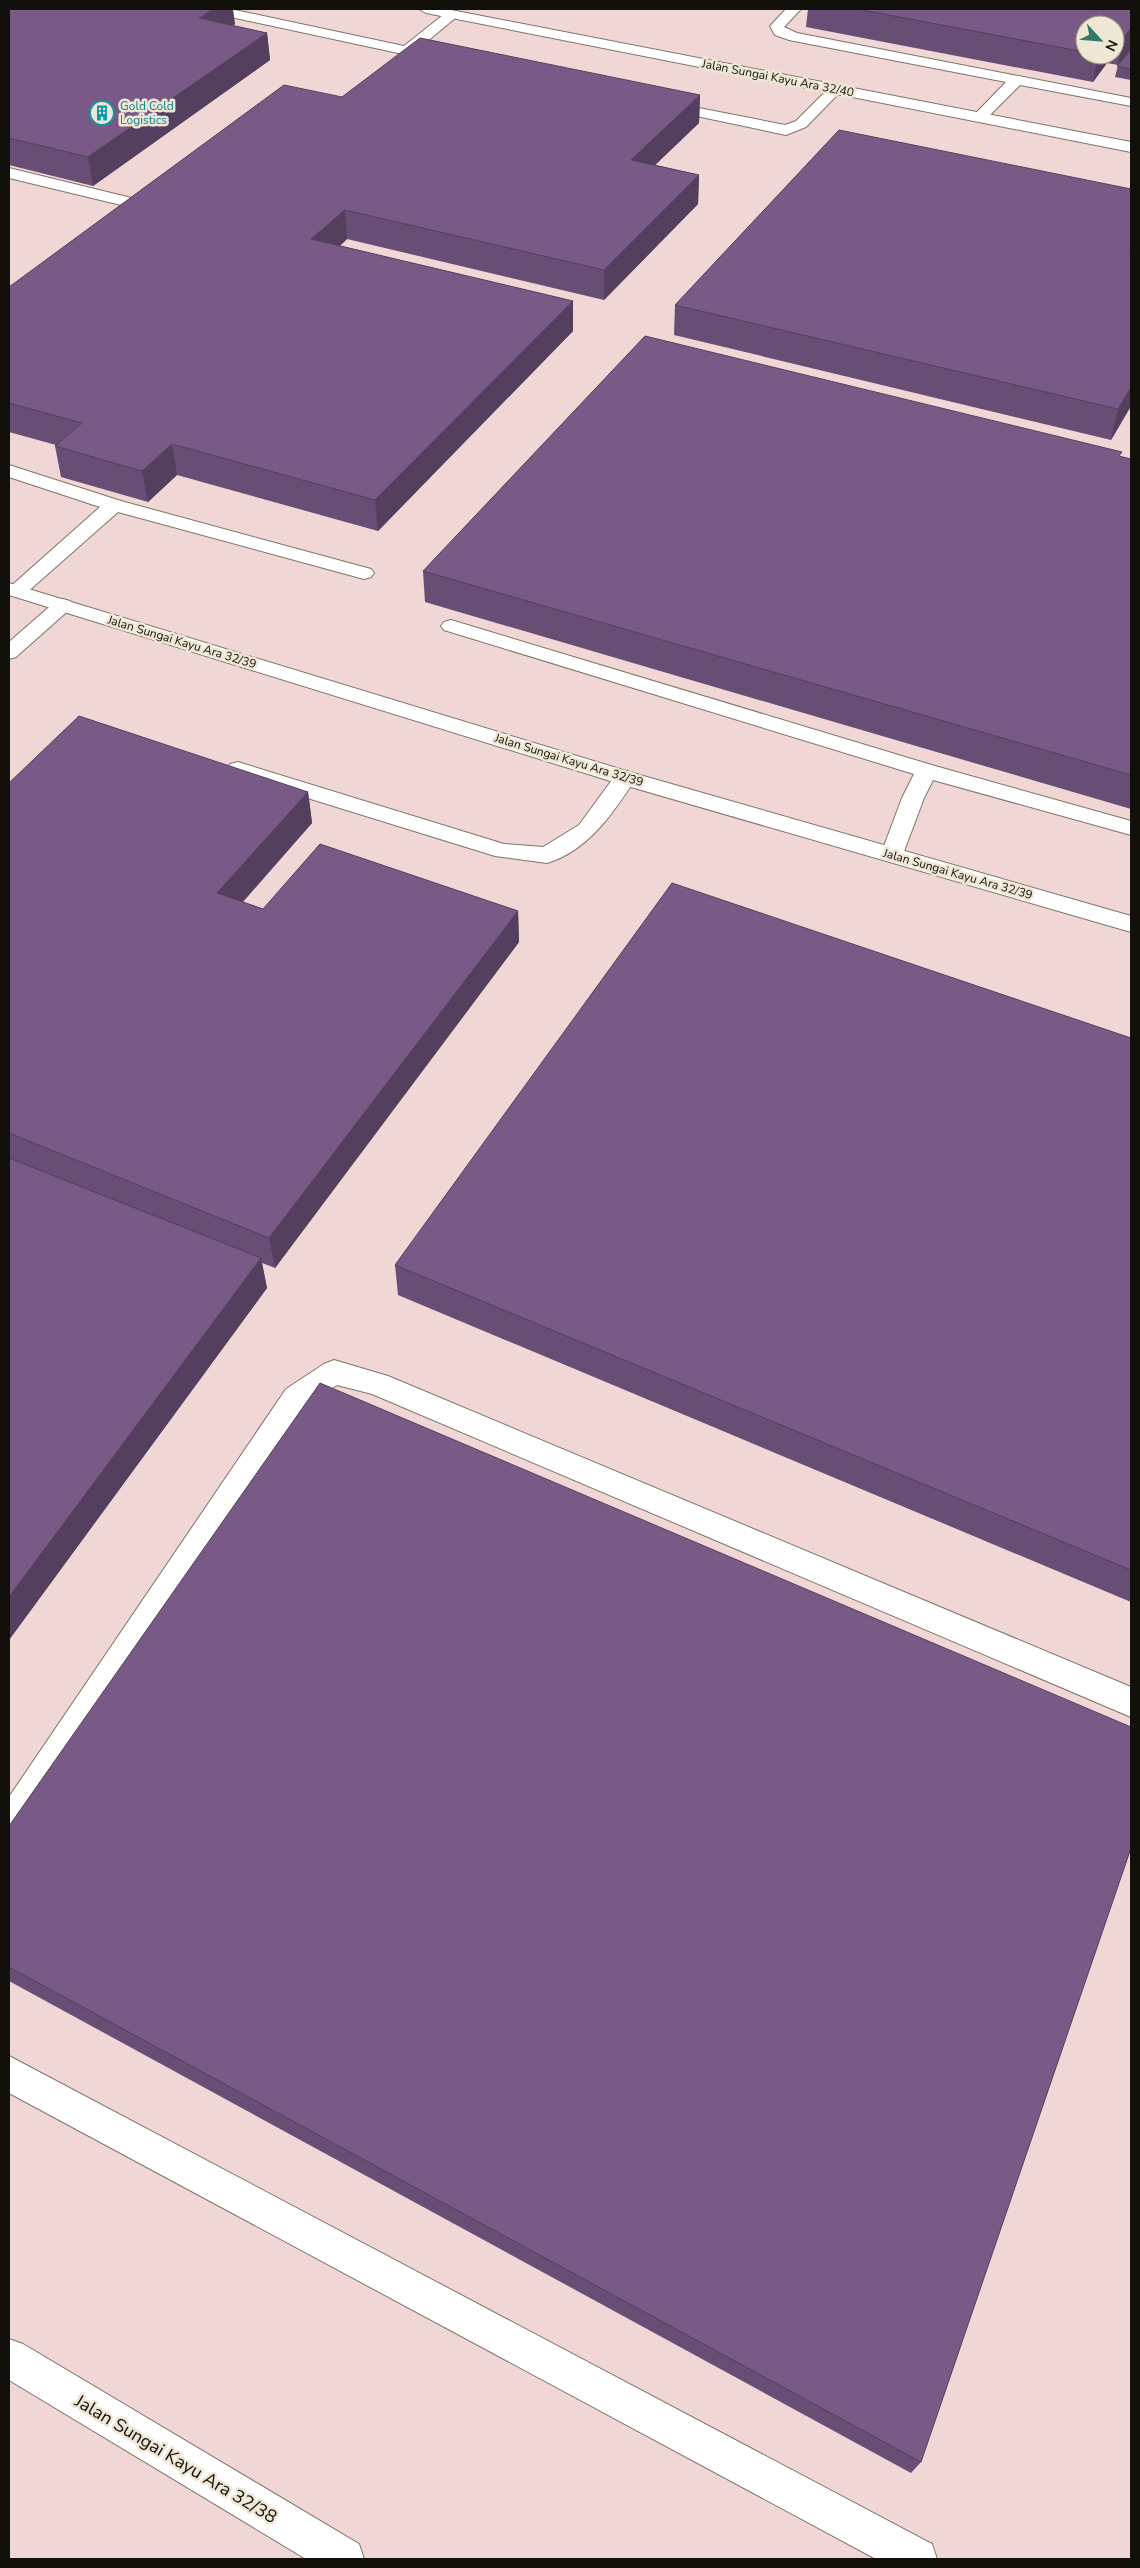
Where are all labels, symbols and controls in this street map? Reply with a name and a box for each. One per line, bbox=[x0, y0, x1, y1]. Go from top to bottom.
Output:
north arrow bbox=[1075, 15, 1125, 65]
text: N bbox=[1100, 37, 1122, 54]
street label: Jalan Sungai Kayu Ara 32/40 bbox=[700, 55, 855, 101]
place label: Gold Cold Logistics bbox=[120, 98, 174, 128]
building icon: Gold Cold Logistics bbox=[89, 100, 115, 126]
street label: Jalan Sungai Kayu Ara 32/39 bbox=[105, 611, 258, 672]
street label: Jalan Sungai Kayu Ara 32/39 bbox=[492, 729, 645, 790]
street label: Jalan Sungai Kayu Ara 32/39 bbox=[880, 845, 1035, 903]
street label: Jalan Sungai Kayu Ara 32/38 bbox=[70, 2388, 282, 2529]

